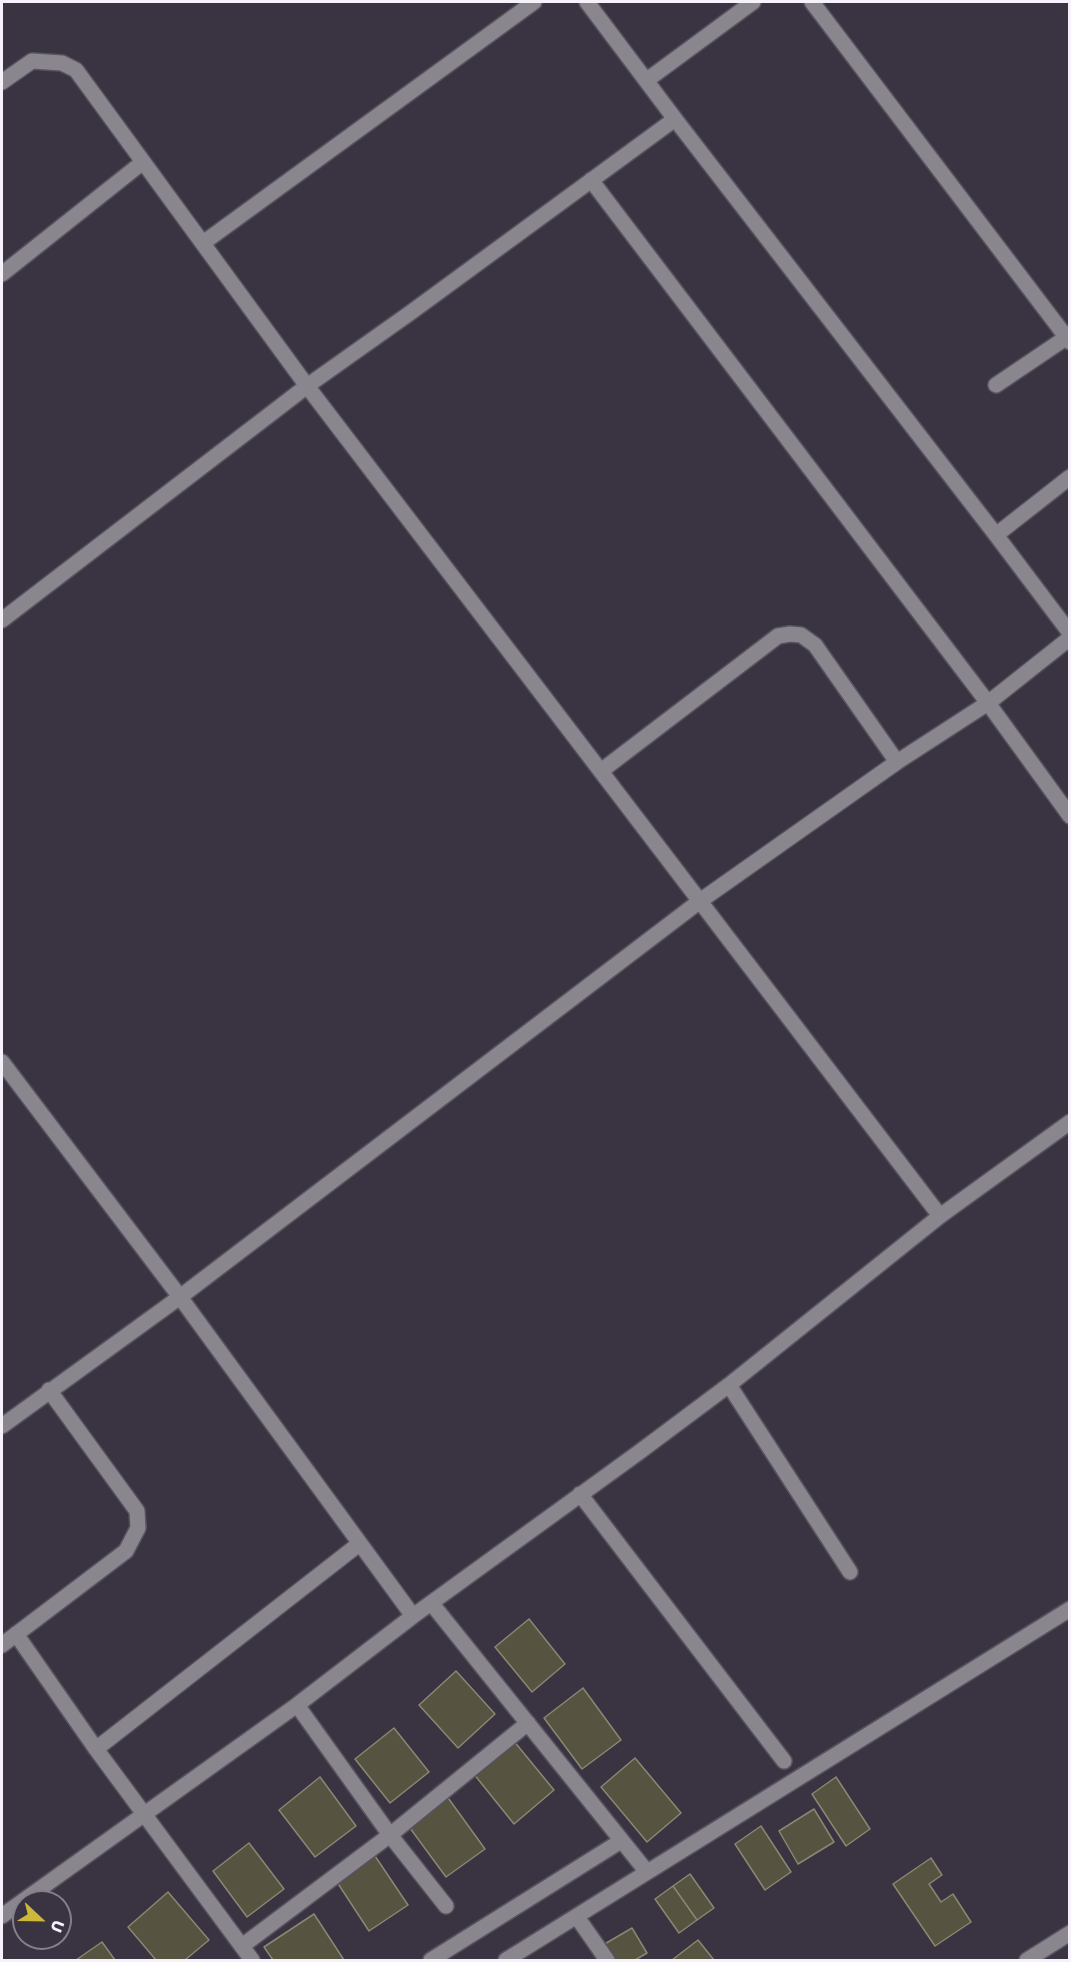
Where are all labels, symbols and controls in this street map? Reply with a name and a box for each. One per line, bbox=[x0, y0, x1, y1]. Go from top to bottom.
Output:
north arrow bbox=[12, 1890, 72, 1950]
text: U bbox=[45, 1917, 70, 1936]

